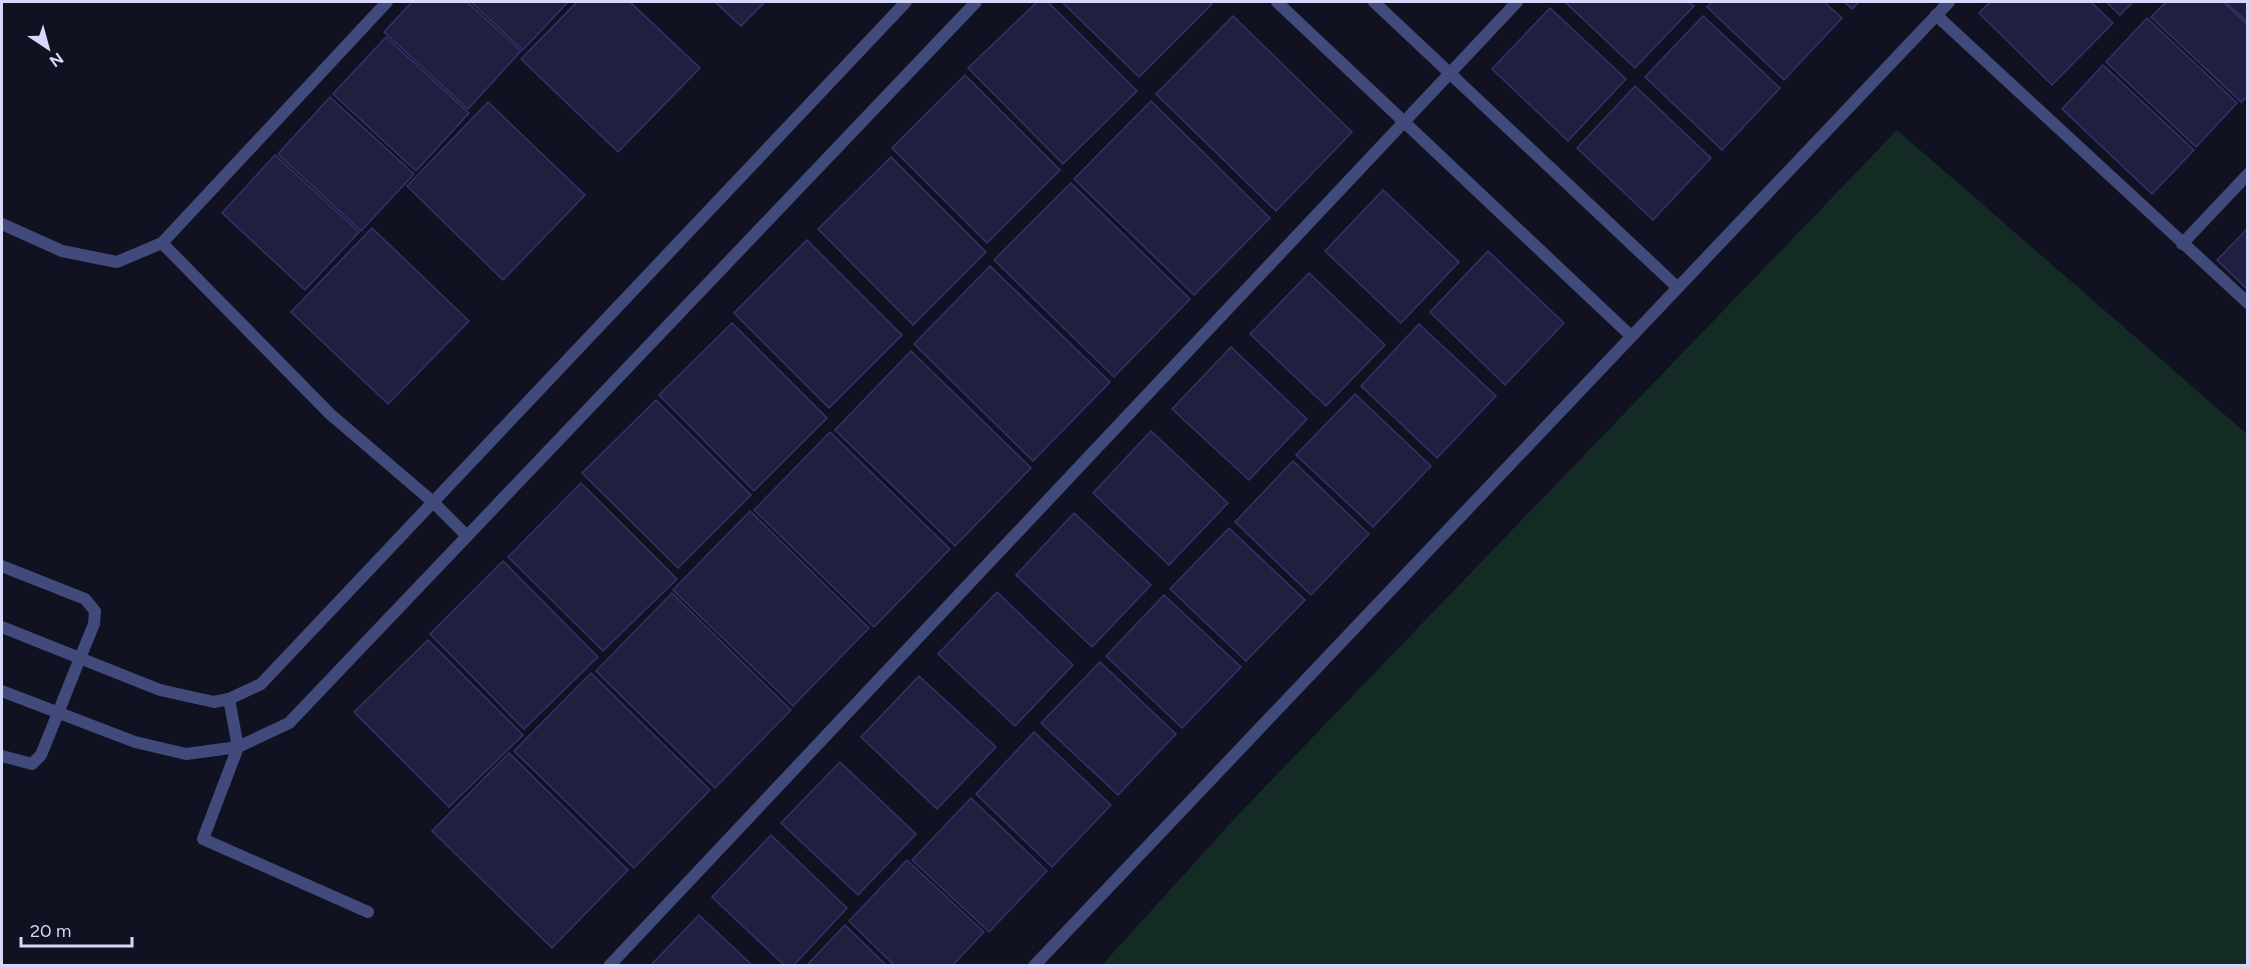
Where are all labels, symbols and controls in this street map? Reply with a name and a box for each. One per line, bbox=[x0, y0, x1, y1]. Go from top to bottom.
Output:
north arrow bbox=[18, 18, 78, 78]
text: N bbox=[46, 48, 67, 71]
scale bar bbox=[21, 910, 132, 948]
text: 20 m bbox=[30, 920, 71, 942]

